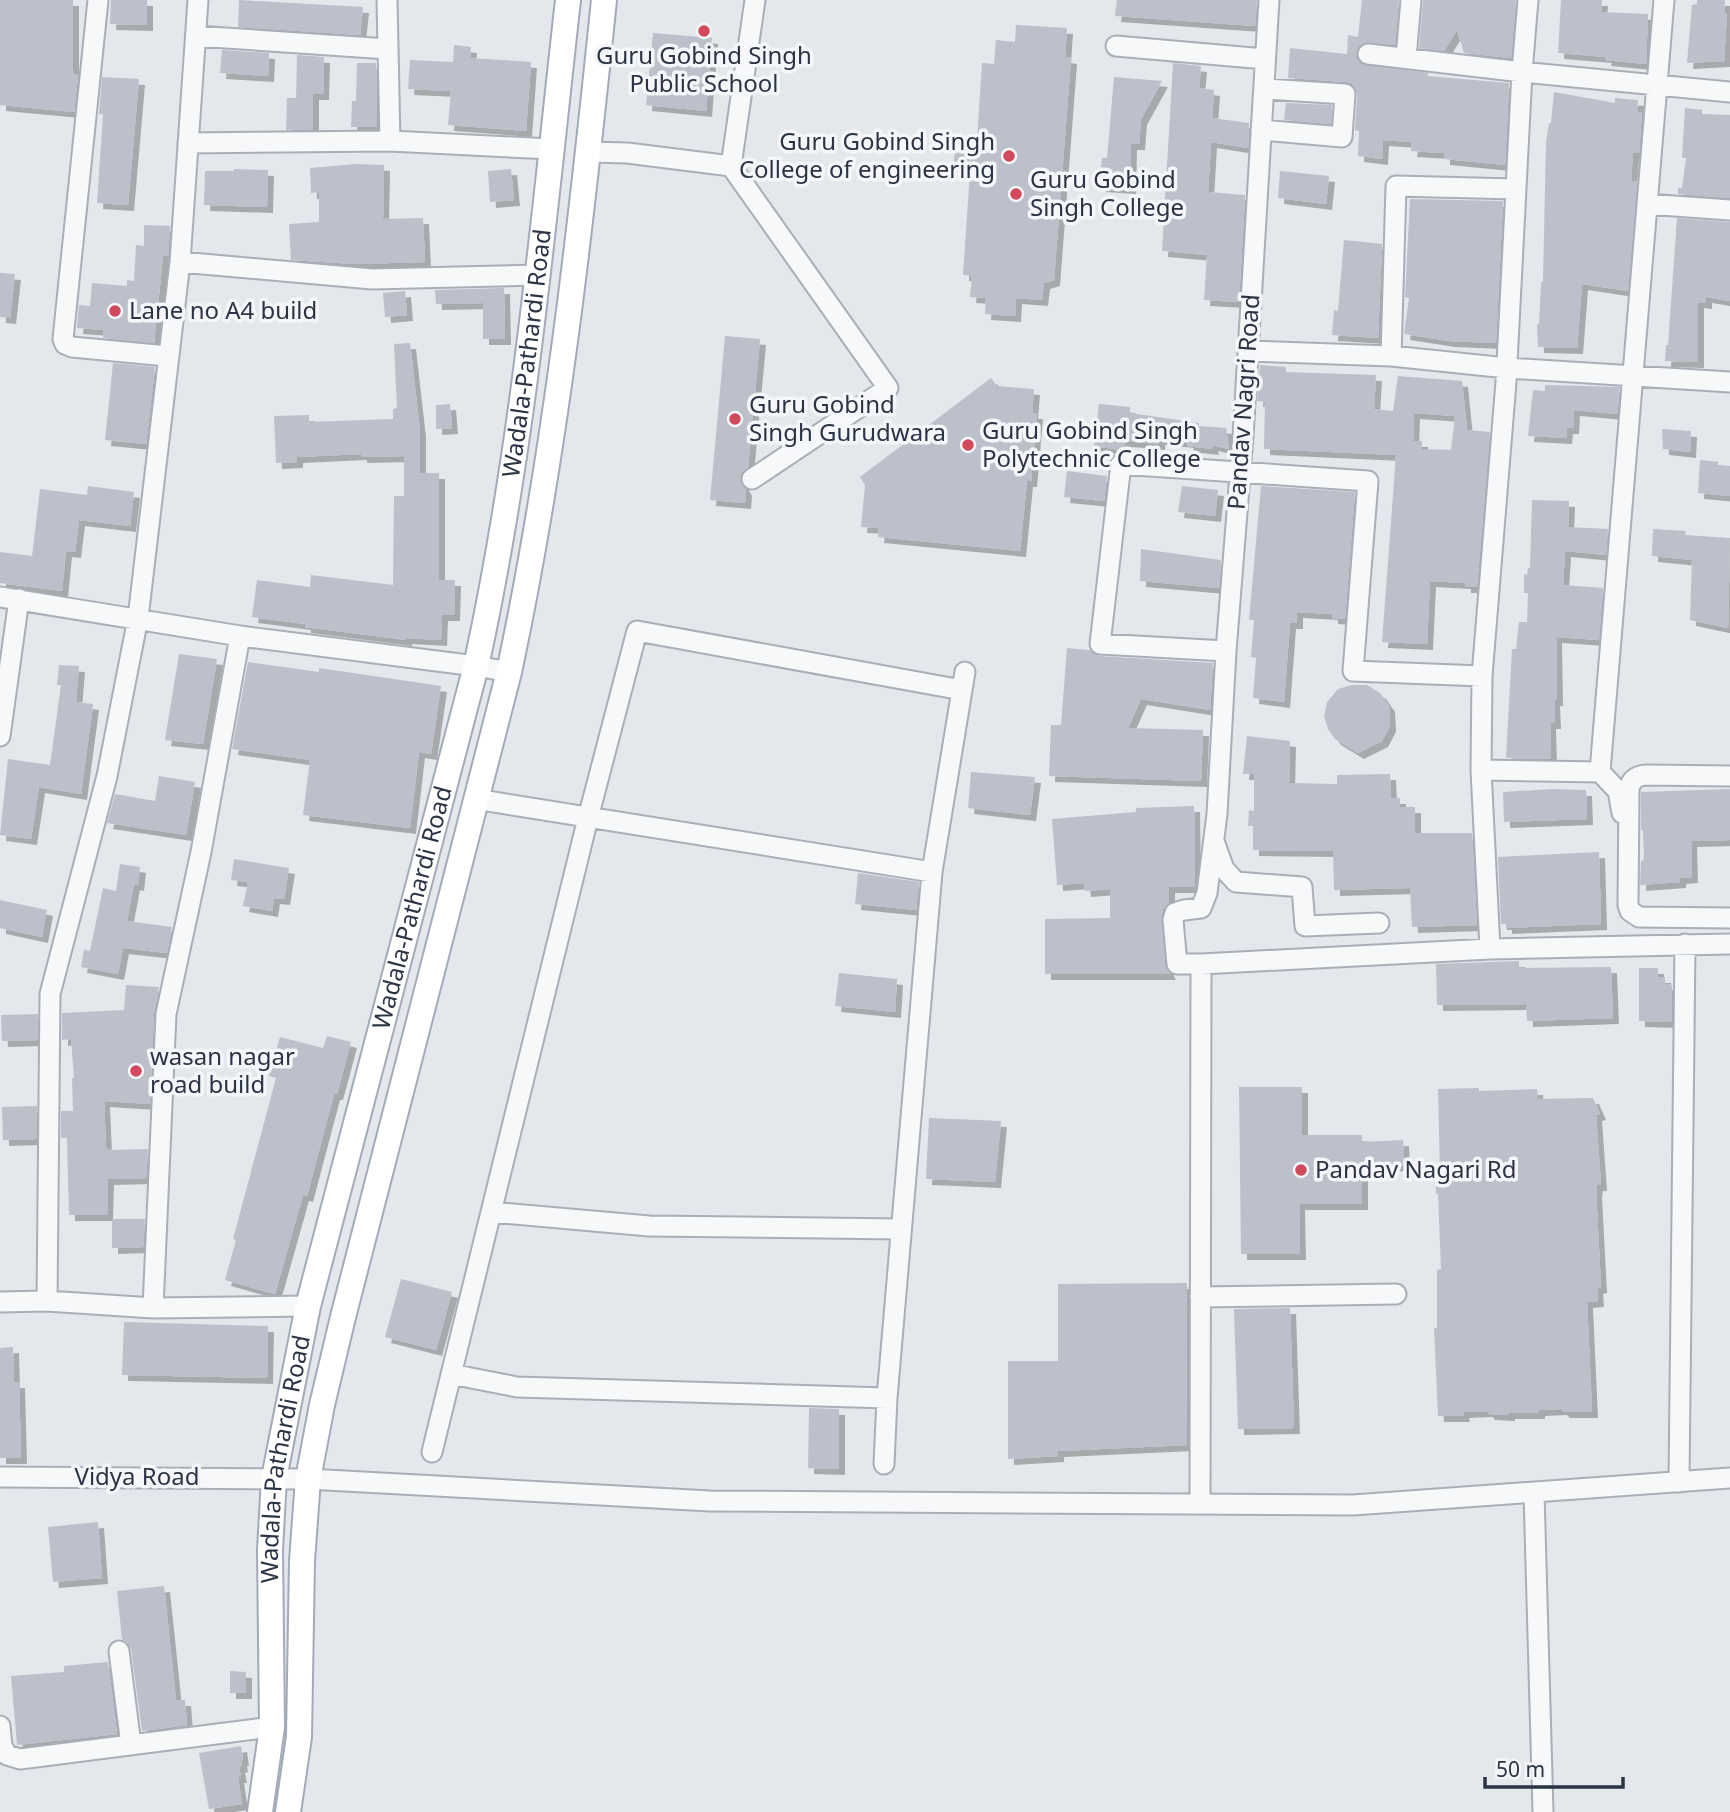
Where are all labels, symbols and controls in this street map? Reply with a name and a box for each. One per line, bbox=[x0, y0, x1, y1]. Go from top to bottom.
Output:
marker: Guru Gobind Singh Public School bbox=[696, 23, 712, 39]
place label: Guru Gobind Singh Public School bbox=[596, 38, 812, 99]
place label: Guru Gobind Singh College of engineering bbox=[739, 124, 995, 185]
marker: Guru Gobind Singh College of engineering bbox=[1001, 148, 1017, 164]
place label: Guru Gobind Singh College bbox=[1030, 162, 1184, 223]
marker: Guru Gobind Singh College bbox=[1008, 186, 1024, 202]
street label: Wadala-Pathardi Road bbox=[493, 227, 558, 480]
place label: Lane no A4 build bbox=[129, 293, 317, 326]
street label: Pandav Nagri Road bbox=[1219, 293, 1266, 511]
marker: Lane no A4 build bbox=[107, 303, 123, 319]
place label: Guru Gobind Singh Gurudwara bbox=[749, 387, 946, 448]
marker: Guru Gobind Singh Gurudwara bbox=[727, 411, 743, 427]
place label: Guru Gobind Singh Polytechnic College bbox=[982, 413, 1201, 474]
marker: Guru Gobind Singh Polytechnic College bbox=[960, 437, 976, 453]
street label: Wadala-Pathardi Road bbox=[363, 782, 459, 1033]
place label: wasan nagar road build bbox=[150, 1039, 295, 1100]
marker: wasan nagar road build bbox=[128, 1063, 144, 1079]
place label: Pandav Nagari Rd bbox=[1315, 1152, 1516, 1185]
marker: Pandav Nagari Rd bbox=[1293, 1162, 1309, 1178]
street label: Wadala-Pathardi Road bbox=[252, 1332, 317, 1583]
street label: Vidya Road bbox=[75, 1459, 199, 1492]
scale bar bbox=[1485, 1745, 1623, 1789]
text: 50 m bbox=[1496, 1755, 1545, 1783]

